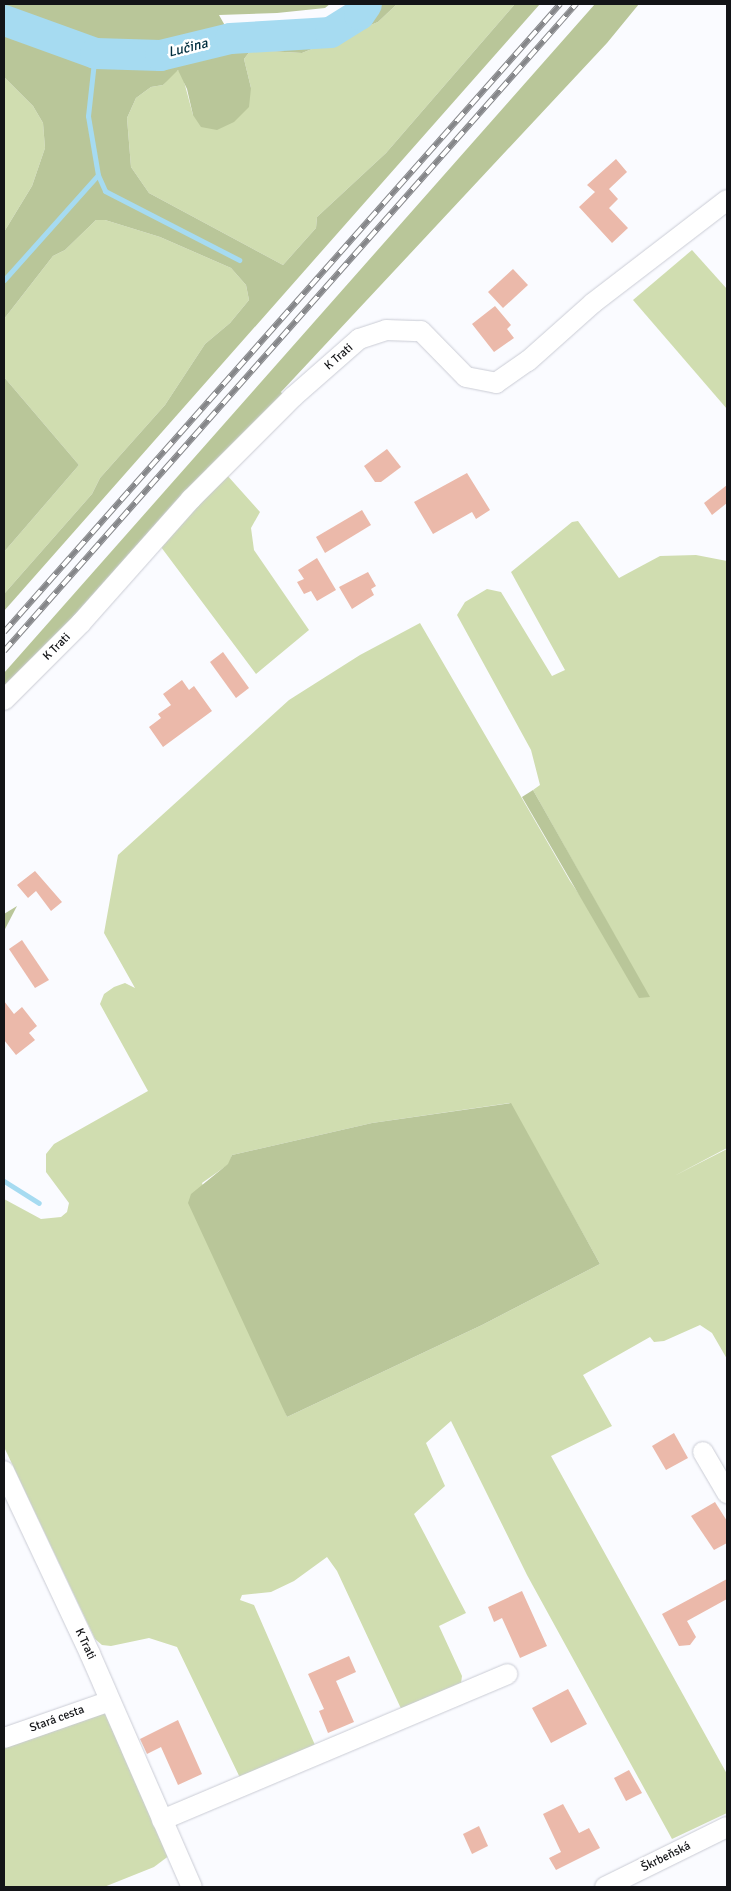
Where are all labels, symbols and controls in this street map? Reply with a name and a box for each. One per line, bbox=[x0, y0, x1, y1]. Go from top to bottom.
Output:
water label: Lučina bbox=[167, 35, 209, 61]
street label: K Trati bbox=[322, 341, 356, 373]
street label: K Trati bbox=[40, 630, 74, 664]
street label: K Trati bbox=[72, 1626, 98, 1662]
street label: Stará cesta bbox=[28, 1702, 86, 1736]
street label: Škrbeňská bbox=[639, 1839, 693, 1875]

